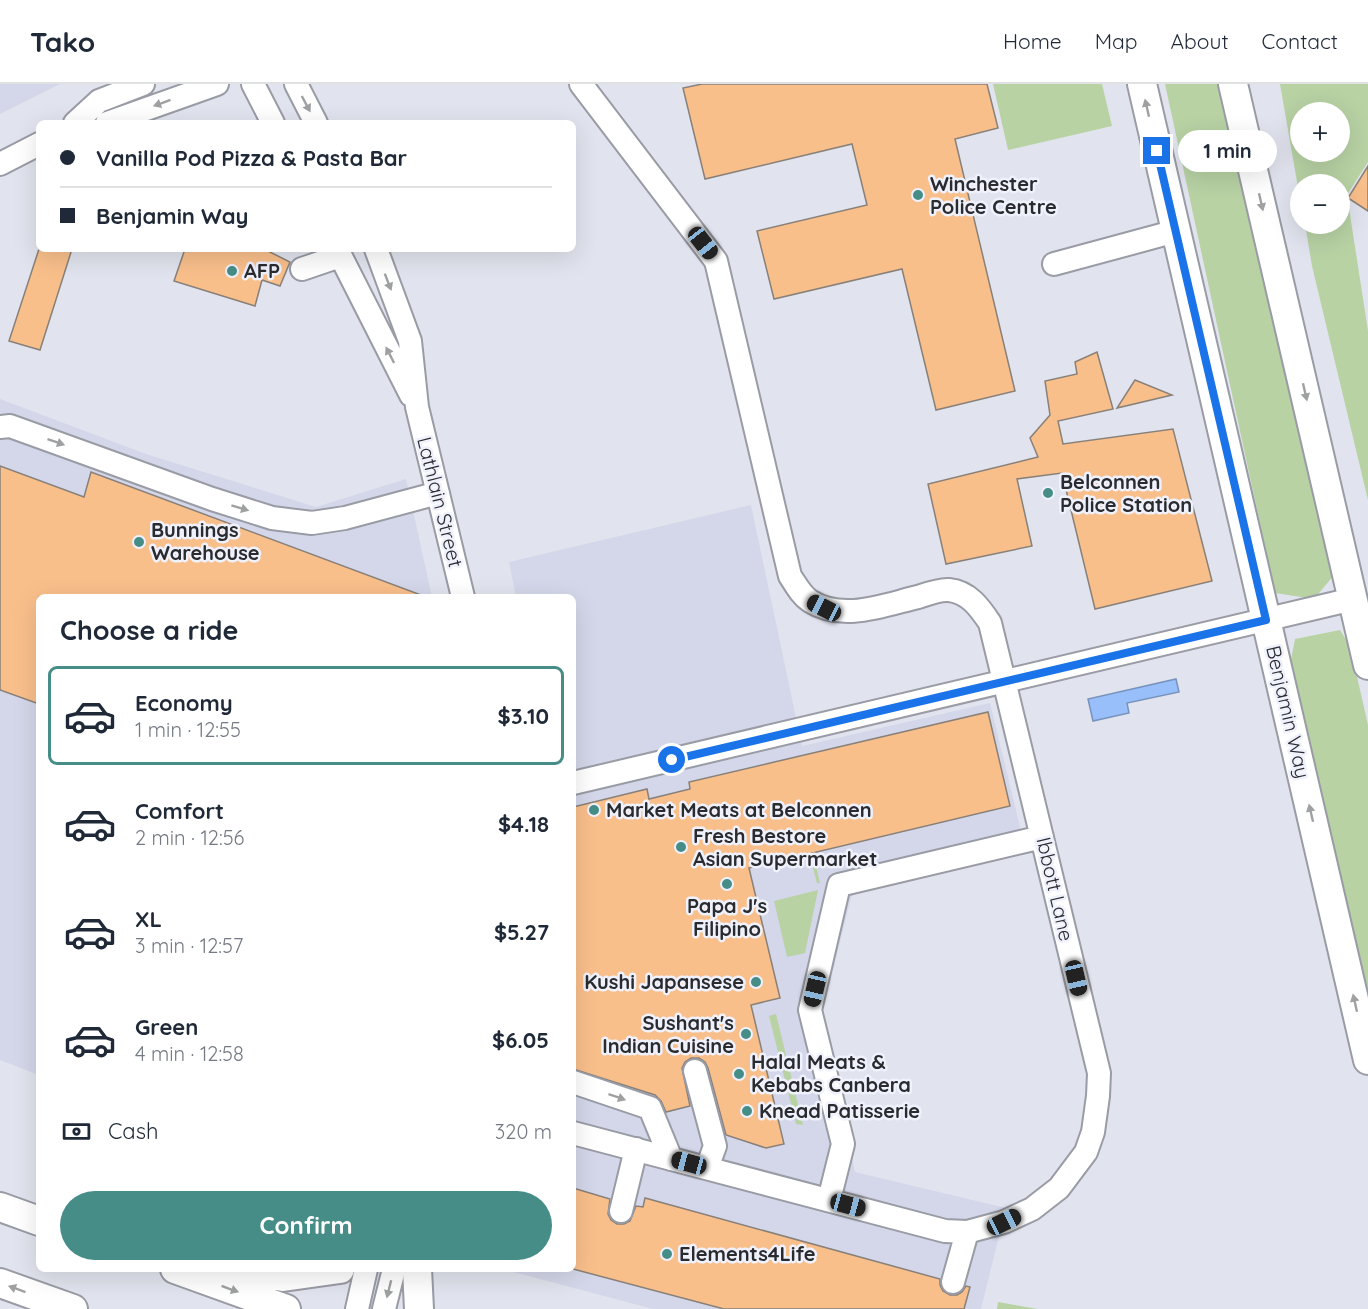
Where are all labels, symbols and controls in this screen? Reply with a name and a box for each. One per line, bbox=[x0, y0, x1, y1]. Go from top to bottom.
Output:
text: Tako bbox=[30, 24, 95, 59]
text: Home bbox=[1003, 28, 1062, 54]
text: Map bbox=[1095, 28, 1138, 54]
text: About bbox=[1171, 28, 1229, 54]
text: Contact bbox=[1262, 28, 1338, 54]
one-way arrow bbox=[301, 95, 310, 112]
one-way arrow bbox=[153, 99, 171, 109]
one-way arrow bbox=[1142, 99, 1152, 117]
map controls bbox=[1290, 102, 1350, 234]
button: + bbox=[1290, 102, 1350, 162]
callout: 1 min bbox=[1178, 130, 1277, 172]
route end bbox=[1143, 137, 1170, 164]
text: 1 min bbox=[1203, 138, 1252, 163]
text: Vanilla Pod Pizza & Pasta Bar bbox=[96, 144, 407, 172]
place label: Winchester Police Centre bbox=[930, 171, 1057, 219]
button: − bbox=[1290, 174, 1350, 234]
marker: Winchester Police Centre bbox=[911, 188, 925, 202]
one-way arrow bbox=[1256, 193, 1266, 212]
text: Benjamin Way bbox=[96, 202, 248, 230]
car bbox=[685, 223, 721, 263]
place label: AFP bbox=[244, 258, 280, 283]
marker: AFP bbox=[225, 264, 239, 278]
one-way arrow bbox=[384, 273, 394, 291]
one-way arrow bbox=[386, 346, 395, 363]
one-way arrow bbox=[1300, 383, 1310, 402]
street label: Lathlain Street bbox=[412, 434, 469, 570]
one-way arrow bbox=[47, 438, 65, 448]
place label: Belconnen Police Station bbox=[1060, 469, 1192, 517]
marker: Belconnen Police Station bbox=[1041, 486, 1055, 500]
one-way arrow bbox=[231, 504, 249, 513]
place label: Bunnings Warehouse bbox=[151, 517, 260, 565]
marker: Bunnings Warehouse bbox=[132, 535, 146, 549]
car bbox=[804, 592, 844, 624]
text: Choose a ride bbox=[60, 613, 238, 647]
street label: Benjamin Way bbox=[1261, 643, 1316, 781]
icon: car bbox=[63, 689, 117, 743]
text: Economy bbox=[135, 689, 233, 717]
text: $3.10 bbox=[498, 702, 549, 730]
text: 1 min · 12:55 bbox=[135, 717, 241, 742]
route start bbox=[658, 746, 685, 773]
icon: car bbox=[63, 797, 117, 851]
text: Comfort bbox=[135, 797, 224, 825]
place label: Market Meats at Belconnen bbox=[606, 797, 872, 822]
marker: Market Meats at Belconnen bbox=[587, 803, 601, 817]
one-way arrow bbox=[1305, 804, 1315, 822]
text: $4.18 bbox=[498, 810, 549, 838]
place label: Fresh Bestore Asian Supermarket bbox=[693, 823, 878, 871]
text: 2 min · 12:56 bbox=[135, 825, 244, 850]
street label: Ibbott Lane bbox=[1031, 834, 1080, 943]
marker: Fresh Bestore Asian Supermarket bbox=[674, 840, 688, 854]
marker: Papa J's Filipino bbox=[720, 877, 734, 891]
place label: Papa J's Filipino bbox=[687, 893, 767, 941]
icon: car bbox=[63, 905, 117, 959]
text: XL bbox=[135, 905, 162, 933]
text: $5.27 bbox=[494, 918, 549, 946]
text: 3 min · 12:57 bbox=[135, 933, 243, 958]
car bbox=[1063, 958, 1089, 998]
place label: Kushi Japansese bbox=[584, 969, 744, 994]
car bbox=[802, 969, 828, 1009]
marker: Kushi Japansese bbox=[749, 975, 763, 989]
one-way arrow bbox=[1349, 994, 1359, 1012]
place label: Sushant's Indian Cuisine bbox=[602, 1010, 734, 1058]
icon: car bbox=[63, 1013, 117, 1067]
text: Green bbox=[135, 1013, 198, 1041]
text: $6.05 bbox=[492, 1026, 549, 1054]
marker: Sushant's Indian Cuisine bbox=[739, 1027, 753, 1041]
text: 4 min · 12:58 bbox=[135, 1041, 244, 1066]
place label: Halal Meats & Kebabs Canbera bbox=[751, 1049, 911, 1097]
marker: Halal Meats & Kebabs Canbera bbox=[732, 1067, 746, 1081]
one-way arrow bbox=[608, 1093, 626, 1102]
place label: Knead Patisserie bbox=[759, 1098, 920, 1123]
marker: Knead Patisserie bbox=[740, 1104, 754, 1118]
icon: cash bbox=[60, 1115, 93, 1148]
text: Cash bbox=[108, 1117, 159, 1145]
text: 320 m bbox=[495, 1119, 552, 1144]
car bbox=[669, 1150, 709, 1176]
button: Confirm bbox=[60, 1191, 552, 1260]
car bbox=[828, 1192, 868, 1218]
car bbox=[984, 1206, 1024, 1238]
place label: Elements4Life bbox=[679, 1241, 815, 1266]
marker: Elements4Life bbox=[660, 1247, 674, 1261]
one-way arrow bbox=[384, 1280, 393, 1298]
one-way arrow bbox=[8, 1283, 26, 1293]
one-way arrow bbox=[221, 1284, 239, 1294]

